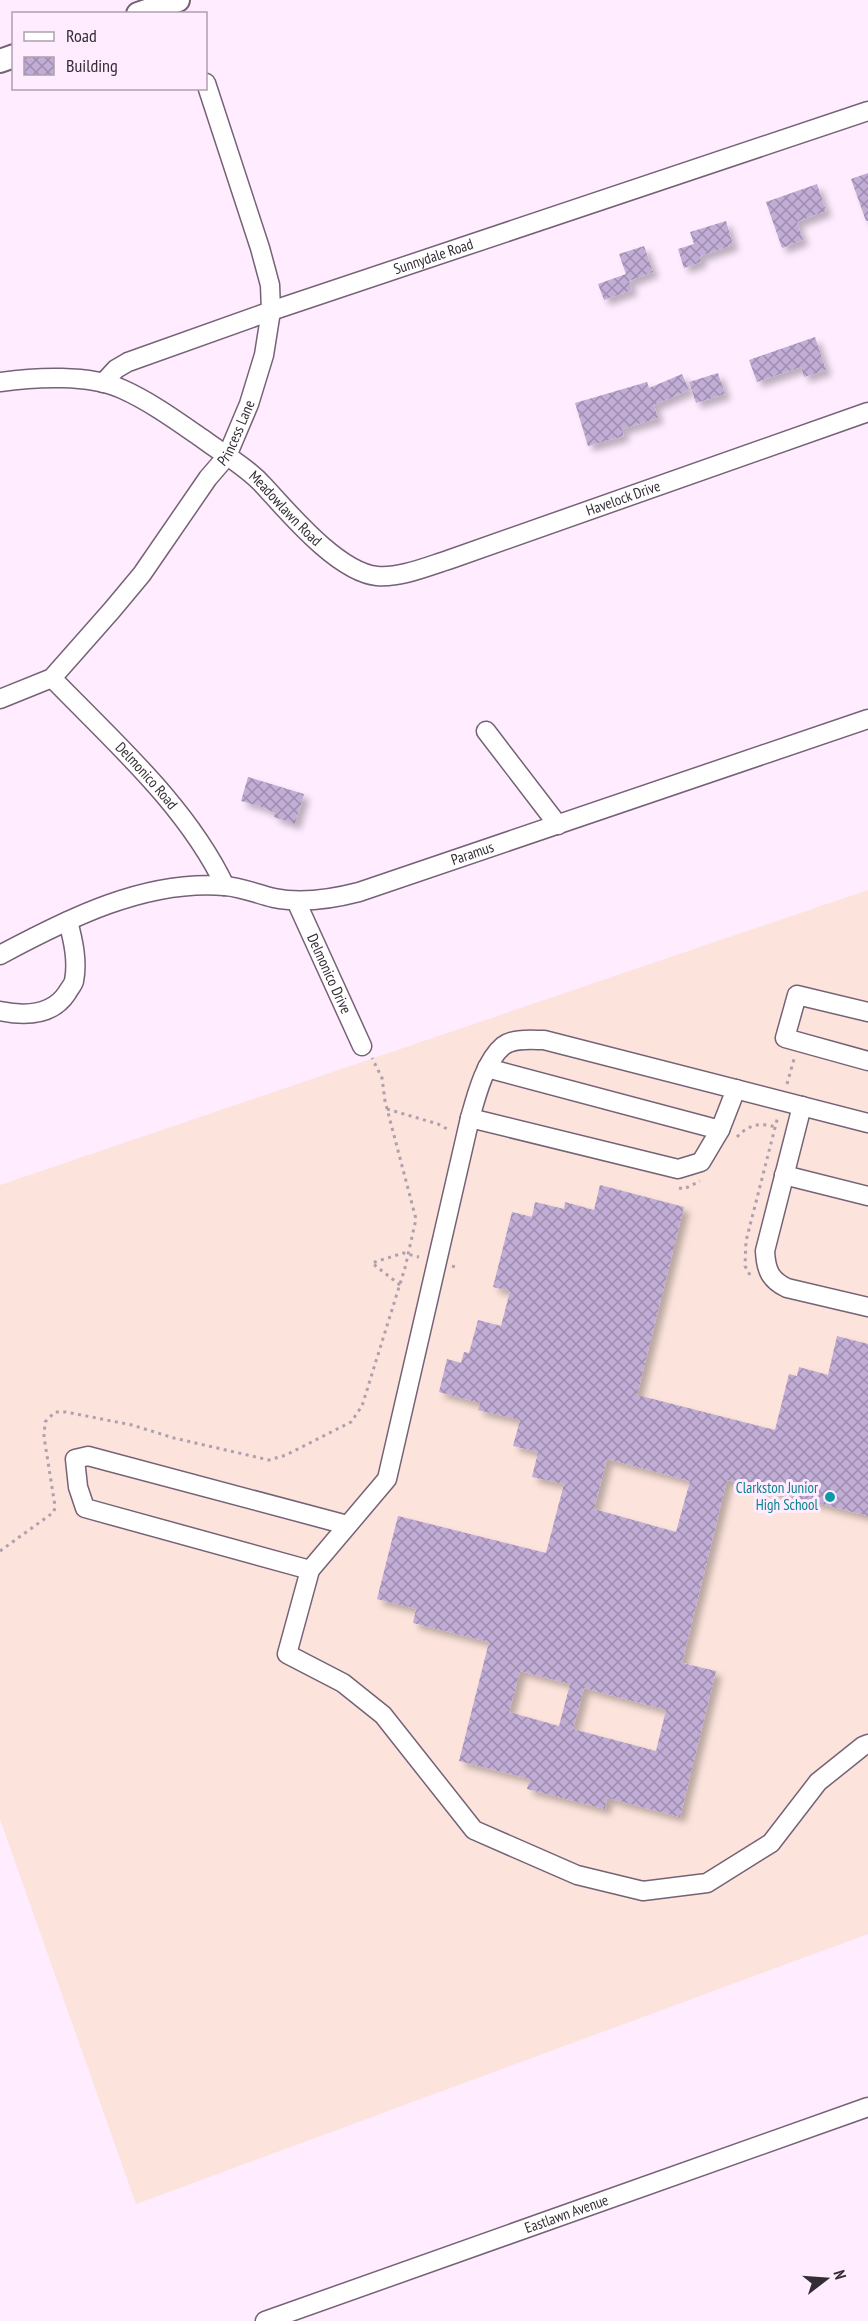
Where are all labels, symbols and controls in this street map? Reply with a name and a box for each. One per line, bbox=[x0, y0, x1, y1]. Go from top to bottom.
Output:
legend bbox=[12, 12, 207, 90]
text: Road bbox=[66, 24, 97, 47]
text: Building bbox=[66, 54, 118, 77]
street label: Sunnydale Road bbox=[391, 234, 475, 278]
street label: Princess Lane bbox=[213, 398, 259, 470]
street label: Meadowlawn Road bbox=[245, 466, 326, 550]
street label: Havelock Drive bbox=[583, 476, 663, 520]
street label: Delmonico Road bbox=[112, 738, 182, 813]
street label: Paramus bbox=[448, 837, 496, 869]
street label: Delmonico Drive bbox=[303, 931, 356, 1017]
place label: Clarkston Junior High School bbox=[736, 1478, 819, 1514]
marker: Clarkston Junior High School bbox=[823, 1490, 837, 1504]
street label: Eastlawn Avenue bbox=[522, 2190, 611, 2237]
north arrow bbox=[796, 2249, 856, 2309]
text: N bbox=[830, 2268, 851, 2282]

